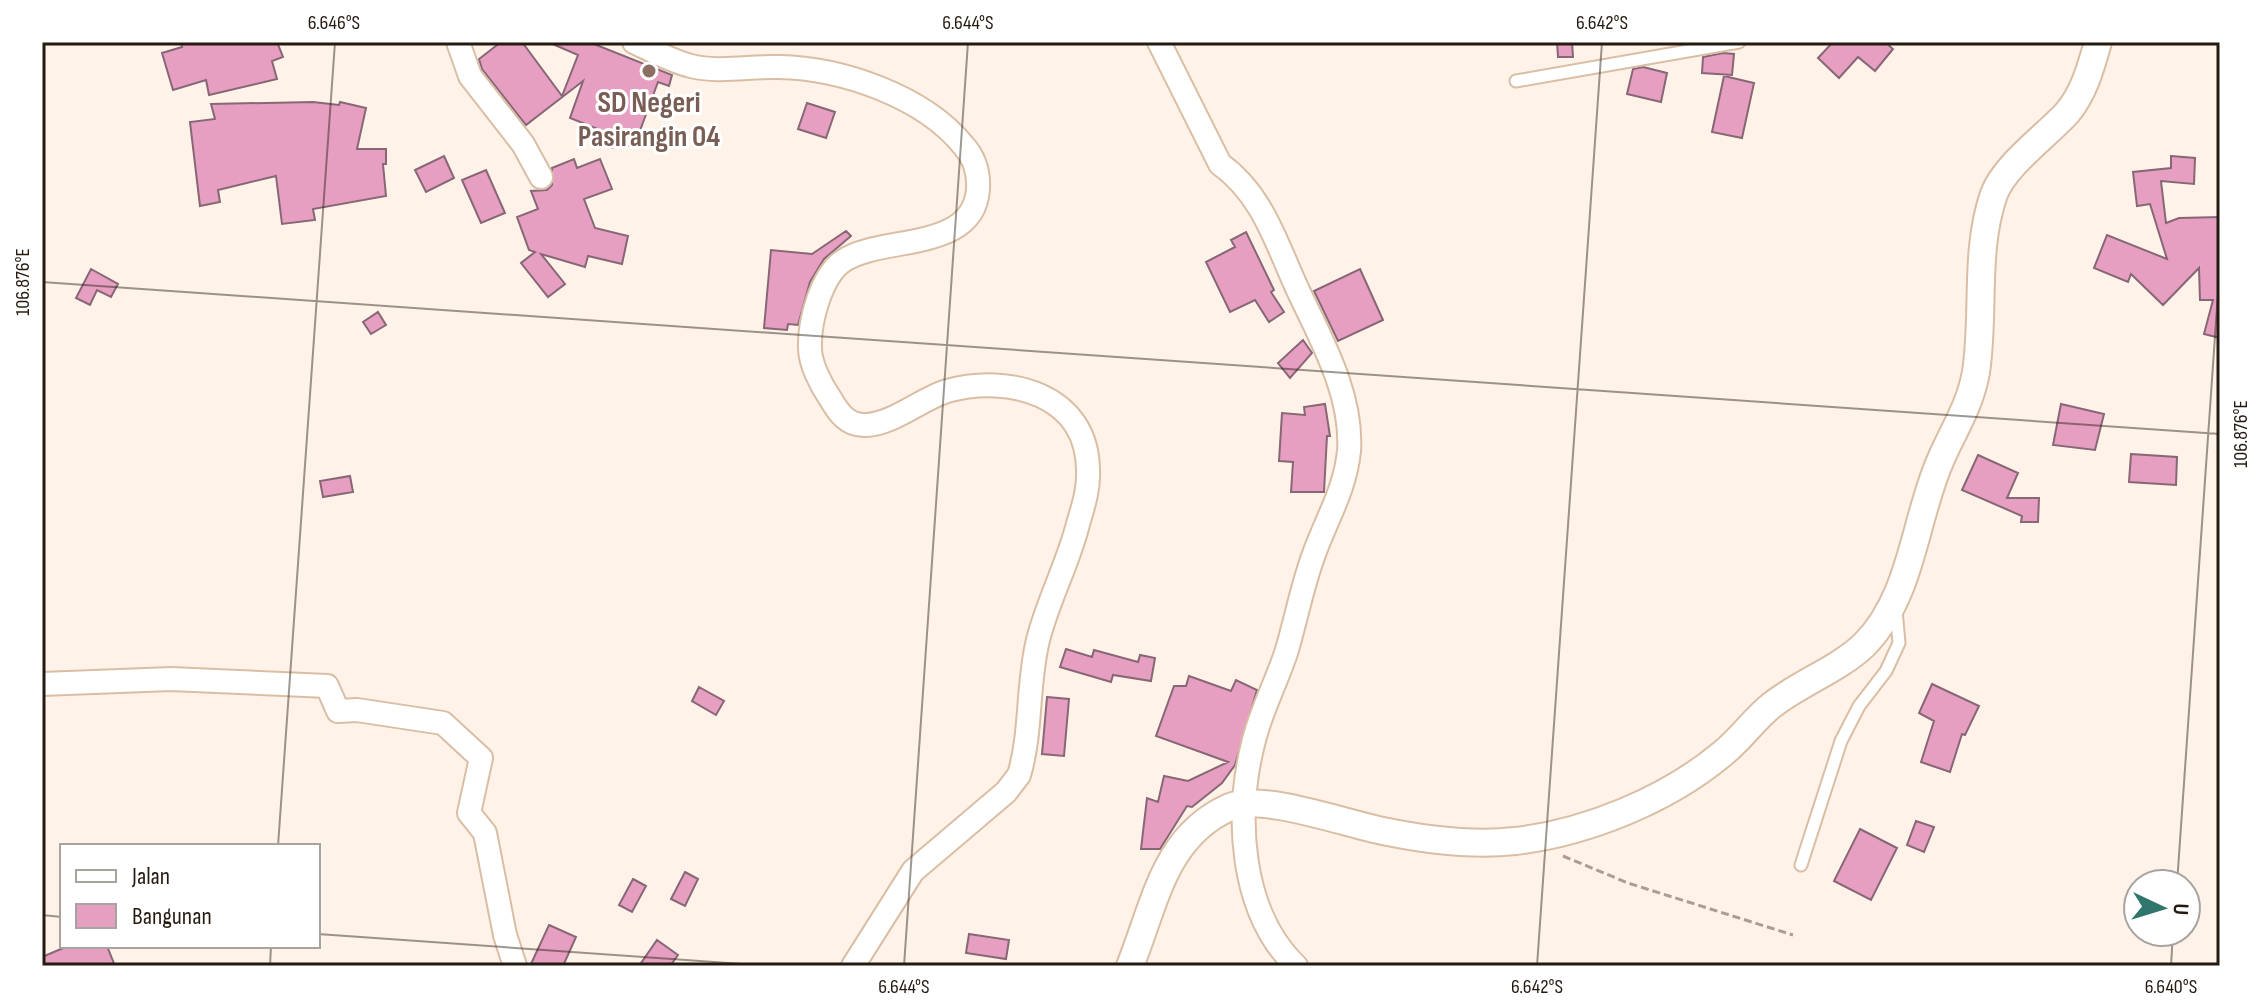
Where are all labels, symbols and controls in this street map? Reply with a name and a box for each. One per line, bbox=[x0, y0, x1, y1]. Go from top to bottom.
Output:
text: 6.646°S bbox=[308, 11, 360, 35]
text: 6.644°S bbox=[942, 11, 994, 35]
text: 6.642°S bbox=[1576, 11, 1628, 35]
marker: SD Negeri Pasirangin 04 bbox=[640, 62, 658, 80]
place label: SD Negeri Pasirangin 04 bbox=[578, 85, 720, 155]
text: 106.876°E bbox=[11, 248, 35, 316]
text: 106.876°E bbox=[2229, 400, 2253, 468]
legend bbox=[60, 844, 320, 948]
text: Jalan bbox=[131, 862, 170, 891]
north arrow bbox=[2122, 868, 2202, 948]
text: Bangunan bbox=[132, 902, 212, 931]
text: U bbox=[2167, 903, 2194, 916]
text: 6.644°S bbox=[878, 975, 930, 999]
text: 6.642°S bbox=[1511, 975, 1563, 999]
text: 6.640°S bbox=[2145, 975, 2197, 999]

